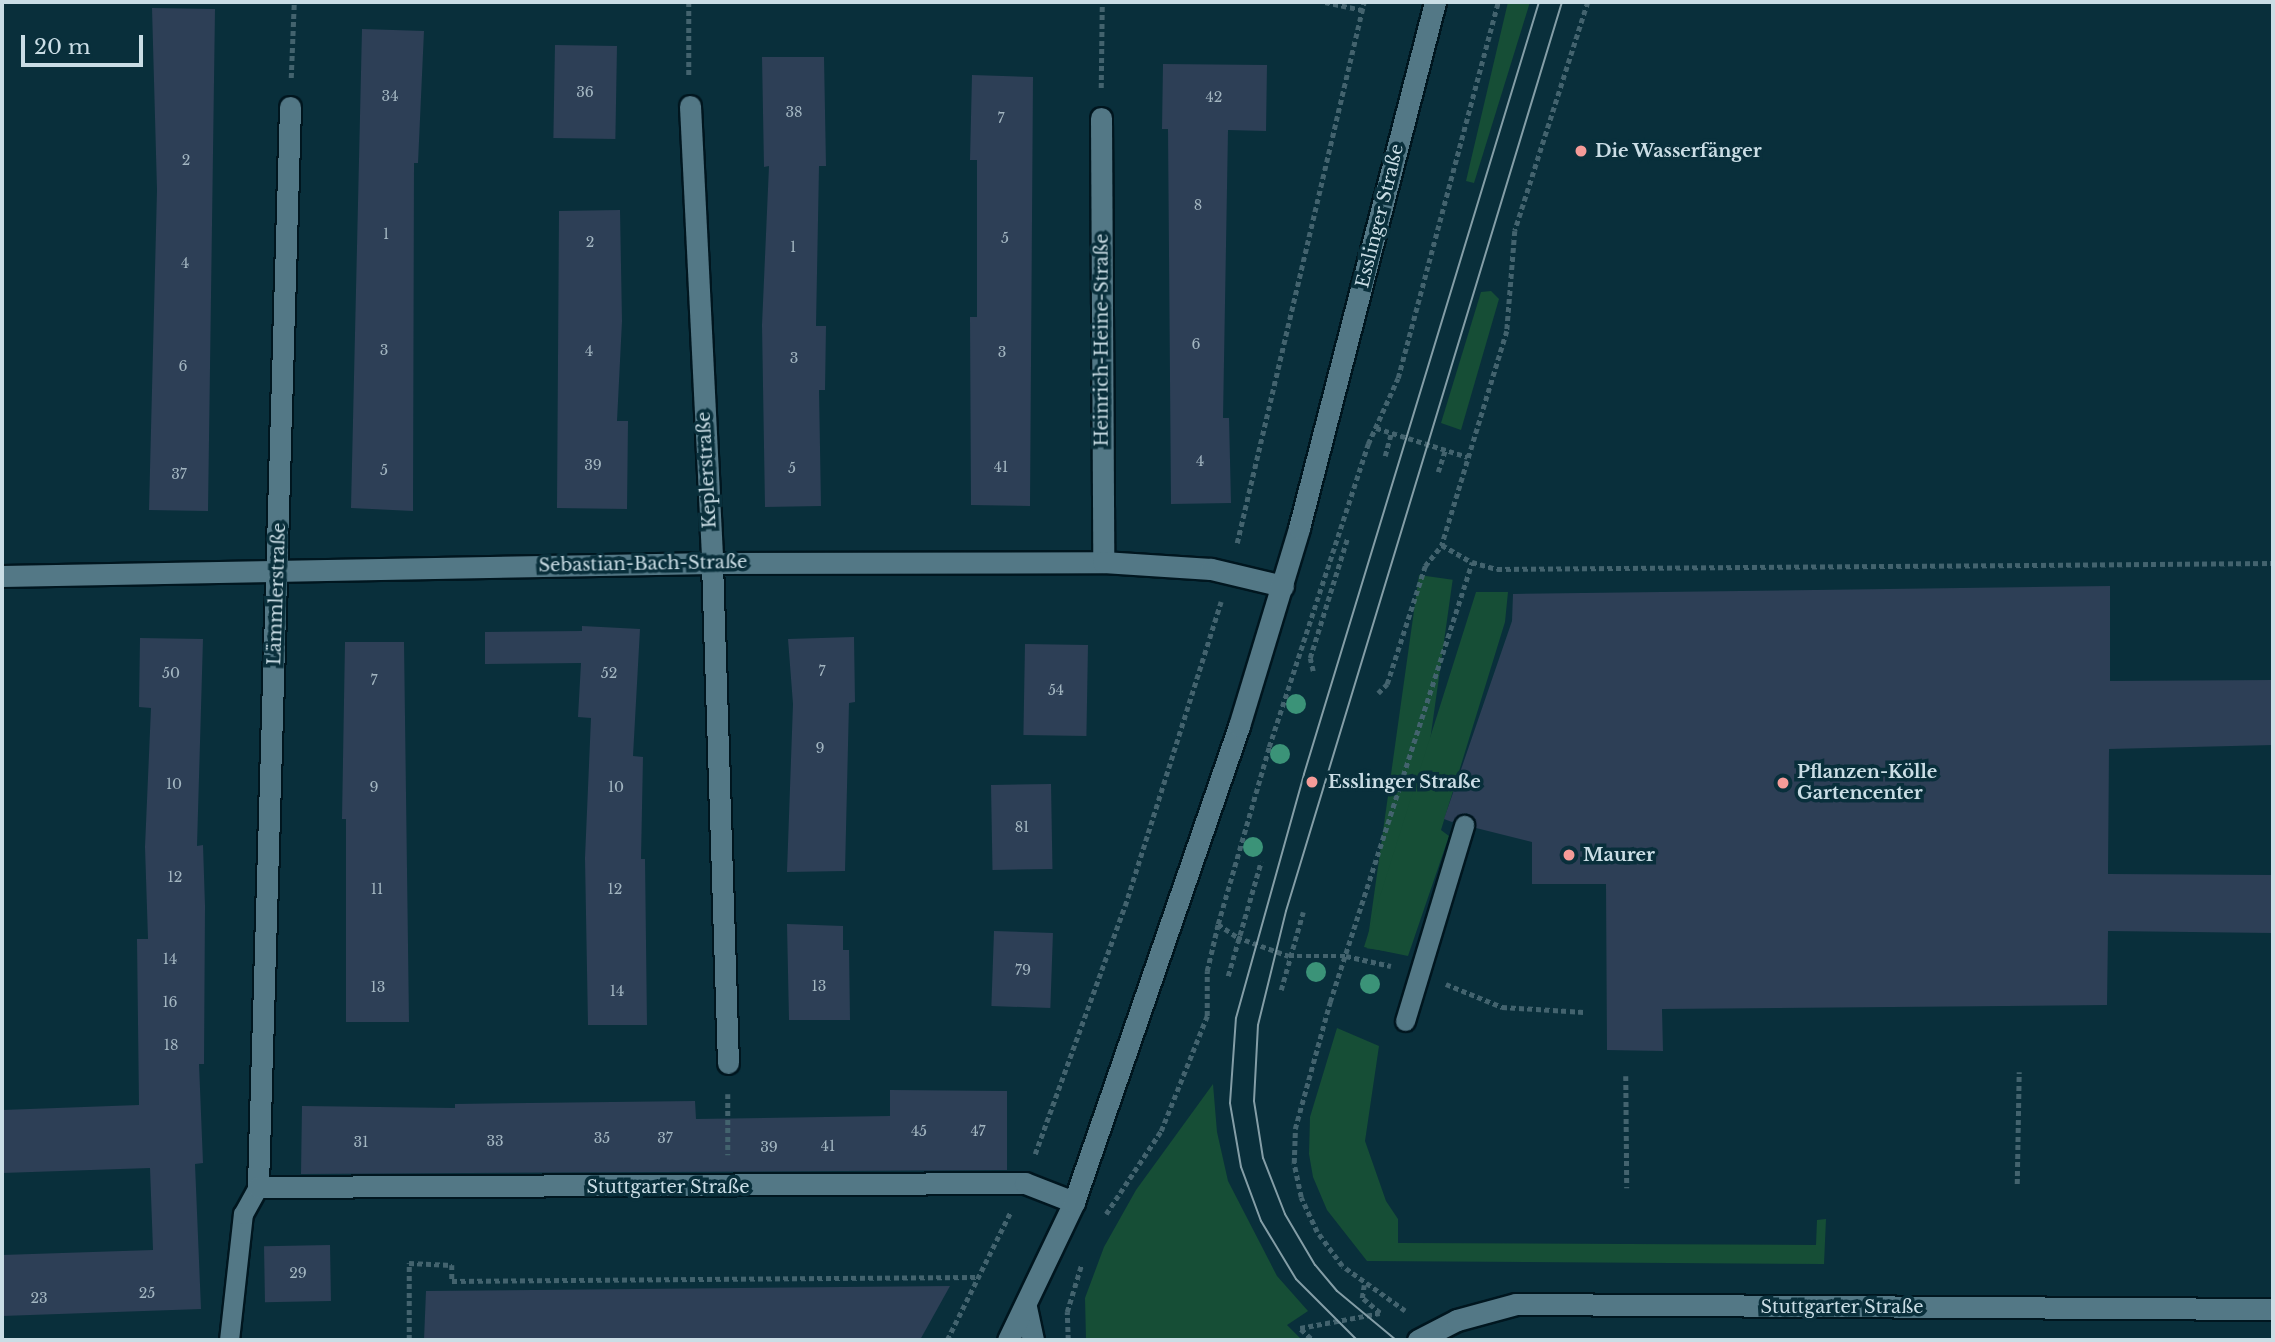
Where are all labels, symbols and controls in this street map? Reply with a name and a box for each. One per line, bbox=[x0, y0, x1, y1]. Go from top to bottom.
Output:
scale bar bbox=[24, 21, 147, 65]
text: 20 m bbox=[34, 34, 91, 60]
house number: 36 bbox=[576, 84, 594, 100]
house number: 34 bbox=[382, 88, 398, 104]
house number: 42 bbox=[1206, 89, 1222, 105]
house number: 38 bbox=[785, 104, 803, 120]
house number: 7 bbox=[997, 110, 1005, 126]
place label: Die Wasserfänger bbox=[1595, 140, 1762, 162]
street label: Esslinger Straße bbox=[1352, 142, 1408, 290]
marker: Die Wasserfänger bbox=[1573, 143, 1589, 159]
house number: 2 bbox=[182, 152, 190, 168]
house number: 8 bbox=[1194, 197, 1202, 213]
house number: 1 bbox=[383, 226, 389, 242]
house number: 5 bbox=[1001, 230, 1009, 246]
street label: Heinrich-Heine-Straße bbox=[1091, 233, 1113, 447]
house number: 2 bbox=[586, 234, 594, 250]
house number: 1 bbox=[790, 239, 796, 255]
house number: 4 bbox=[181, 255, 189, 271]
house number: 6 bbox=[1191, 336, 1201, 352]
house number: 3 bbox=[380, 342, 388, 358]
house number: 4 bbox=[585, 343, 593, 359]
house number: 3 bbox=[998, 344, 1006, 360]
house number: 3 bbox=[790, 350, 798, 366]
house number: 6 bbox=[178, 358, 188, 374]
street label: Keplerstraße bbox=[693, 411, 721, 529]
house number: 4 bbox=[1196, 453, 1204, 469]
house number: 39 bbox=[584, 457, 602, 473]
house number: 41 bbox=[994, 459, 1008, 475]
house number: 5 bbox=[788, 460, 796, 476]
house number: 5 bbox=[380, 462, 388, 478]
house number: 37 bbox=[171, 466, 187, 482]
street label: Lämmlerstraße bbox=[264, 522, 290, 666]
street label: Sebastian-Bach-Straße bbox=[538, 551, 748, 577]
house number: 7 bbox=[818, 663, 826, 679]
house number: 50 bbox=[162, 665, 180, 681]
house number: 52 bbox=[601, 665, 617, 681]
house number: 7 bbox=[370, 672, 378, 688]
house number: 54 bbox=[1048, 682, 1064, 698]
house number: 9 bbox=[815, 740, 825, 756]
place label: Pflanzen-Kölle Gartencenter bbox=[1797, 762, 1937, 804]
place label: Esslinger Straße bbox=[1328, 771, 1481, 793]
marker: Esslinger Straße bbox=[1302, 772, 1322, 792]
marker: Pflanzen-Kölle Gartencenter bbox=[1775, 775, 1791, 791]
house number: 10 bbox=[166, 776, 182, 792]
house number: 9 bbox=[369, 779, 379, 795]
house number: 10 bbox=[608, 779, 624, 795]
house number: 81 bbox=[1015, 819, 1029, 835]
place label: Maurer bbox=[1583, 844, 1655, 866]
marker: Maurer bbox=[1561, 847, 1577, 863]
house number: 12 bbox=[168, 869, 182, 885]
house number: 11 bbox=[371, 881, 383, 897]
house number: 12 bbox=[608, 881, 622, 897]
house number: 14 bbox=[163, 951, 177, 967]
house number: 79 bbox=[1015, 962, 1031, 978]
house number: 13 bbox=[812, 978, 826, 994]
house number: 13 bbox=[371, 979, 385, 995]
house number: 14 bbox=[610, 983, 624, 999]
house number: 16 bbox=[162, 994, 178, 1010]
house number: 18 bbox=[164, 1037, 178, 1053]
house number: 45 bbox=[911, 1123, 927, 1139]
house number: 47 bbox=[970, 1123, 986, 1139]
house number: 35 bbox=[594, 1130, 610, 1146]
house number: 37 bbox=[657, 1130, 673, 1146]
house number: 33 bbox=[486, 1133, 504, 1149]
house number: 31 bbox=[354, 1134, 368, 1150]
house number: 41 bbox=[821, 1138, 835, 1154]
house number: 39 bbox=[760, 1139, 778, 1155]
street label: Stuttgarter Straße bbox=[586, 1176, 750, 1198]
house number: 29 bbox=[289, 1265, 307, 1281]
house number: 25 bbox=[139, 1285, 155, 1301]
house number: 23 bbox=[30, 1290, 48, 1306]
street label: Stuttgarter Straße bbox=[1760, 1296, 1924, 1318]

